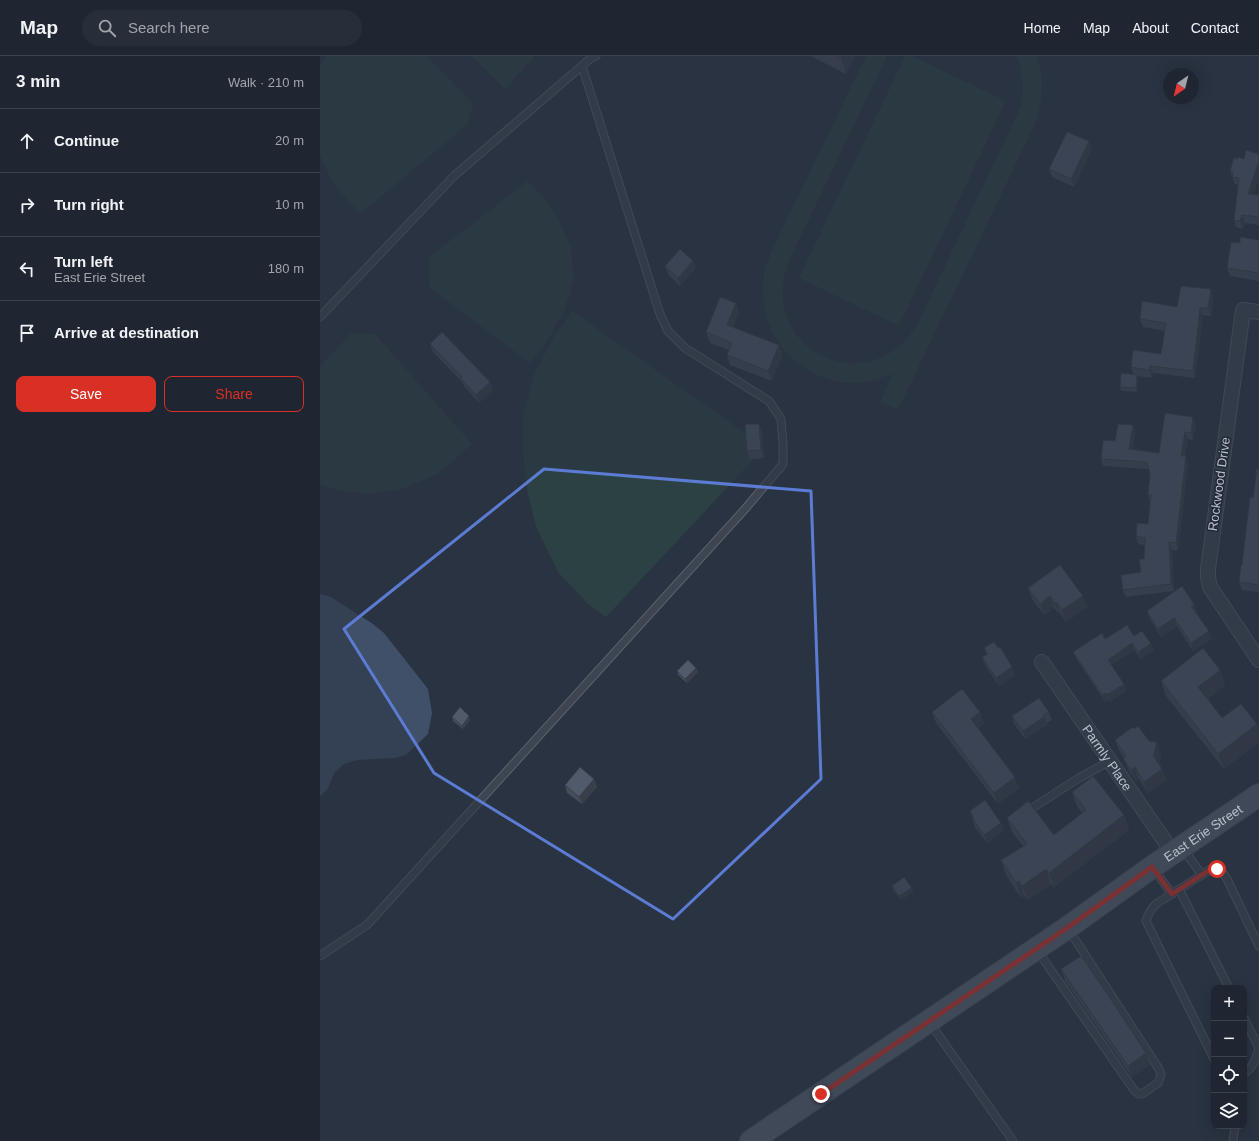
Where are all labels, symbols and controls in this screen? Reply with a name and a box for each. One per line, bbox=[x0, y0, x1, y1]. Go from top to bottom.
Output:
search box bbox=[82, 10, 362, 46]
text: Map bbox=[20, 17, 58, 38]
icon: search bbox=[96, 17, 118, 39]
text: Search here bbox=[128, 19, 210, 36]
text: Home bbox=[1024, 20, 1061, 36]
text: Map bbox=[1083, 20, 1110, 36]
text: About bbox=[1132, 20, 1169, 36]
text: Contact bbox=[1191, 20, 1239, 36]
north arrow bbox=[1163, 68, 1199, 104]
text: 3 min bbox=[16, 72, 60, 91]
text: Walk · 210 m bbox=[228, 75, 304, 90]
icon: ahead bbox=[16, 130, 38, 152]
text: Continue bbox=[54, 132, 119, 149]
text: 20 m bbox=[275, 133, 304, 148]
icon: right bbox=[16, 194, 38, 216]
text: Turn right bbox=[54, 196, 124, 213]
text: 10 m bbox=[275, 197, 304, 212]
text: Turn left bbox=[54, 253, 113, 270]
icon: left bbox=[16, 258, 38, 280]
text: 180 m bbox=[268, 261, 304, 276]
text: East Erie Street bbox=[54, 270, 145, 285]
icon: arrive bbox=[16, 322, 38, 344]
text: Arrive at destination bbox=[54, 324, 199, 341]
button: Save bbox=[16, 376, 156, 412]
button: Share bbox=[164, 376, 304, 412]
street label: Rockwood Drive bbox=[1205, 436, 1233, 532]
street label: Parmly Place bbox=[1080, 722, 1135, 794]
street label: East Erie Street bbox=[1161, 801, 1245, 864]
route start bbox=[1208, 860, 1226, 878]
map controls bbox=[1211, 985, 1247, 1129]
button: + bbox=[1211, 985, 1247, 1021]
button: − bbox=[1211, 1021, 1247, 1057]
button: locate bbox=[1211, 1057, 1247, 1093]
route end bbox=[812, 1085, 830, 1103]
button: layers bbox=[1211, 1093, 1247, 1129]

